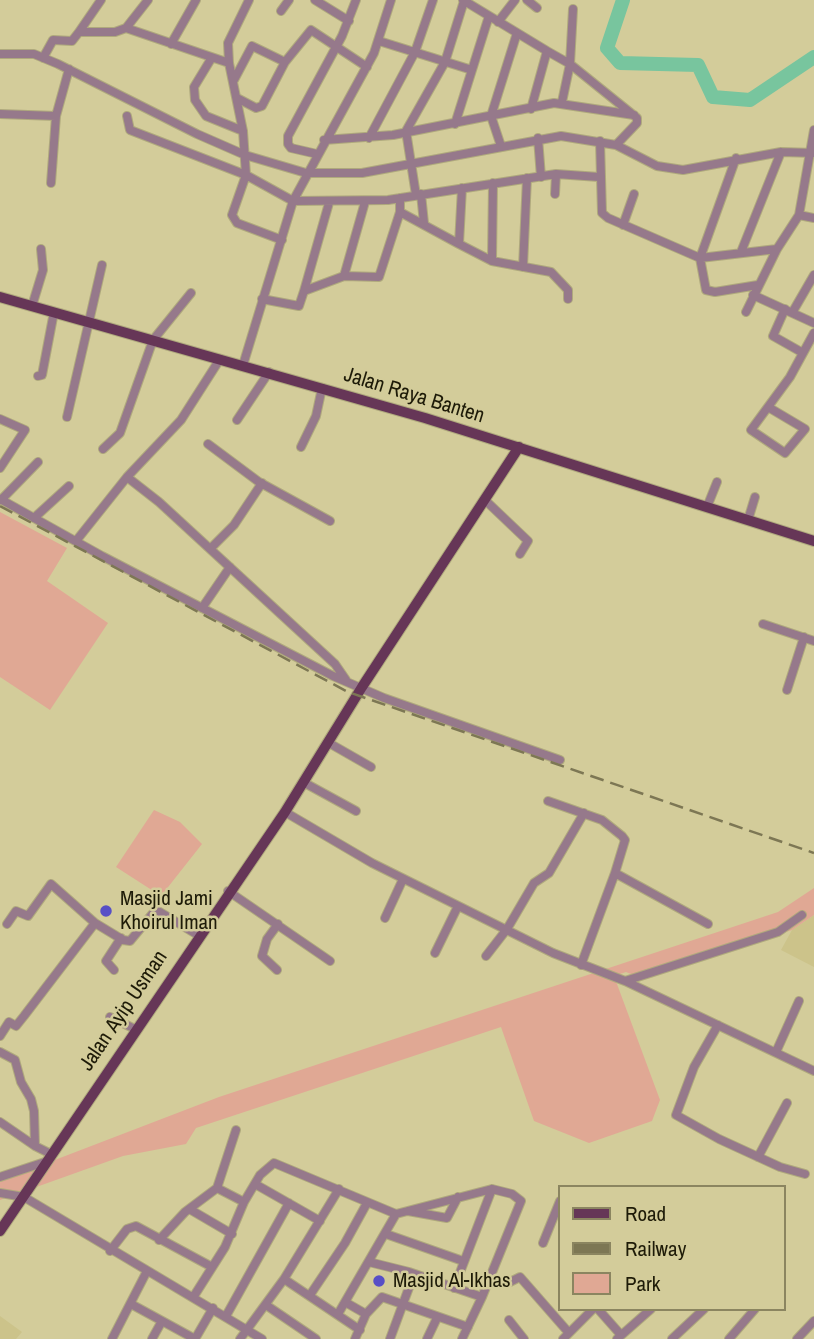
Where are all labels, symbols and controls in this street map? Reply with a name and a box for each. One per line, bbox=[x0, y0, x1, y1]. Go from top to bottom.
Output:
street label: Jalan Raya Banten bbox=[341, 363, 487, 429]
place label: Masjid Jami Khoirul Iman bbox=[120, 886, 218, 936]
marker: Masjid Jami Khoirul Iman bbox=[98, 903, 114, 919]
street label: Jalan Ayip Usman bbox=[75, 946, 173, 1076]
legend bbox=[558, 1185, 786, 1311]
text: Road bbox=[625, 1199, 666, 1228]
text: Railway bbox=[625, 1234, 686, 1263]
place label: Masjid Al-Ikhas bbox=[393, 1268, 511, 1294]
text: Park bbox=[625, 1269, 660, 1298]
marker: Masjid Al-Ikhas bbox=[371, 1273, 387, 1289]

